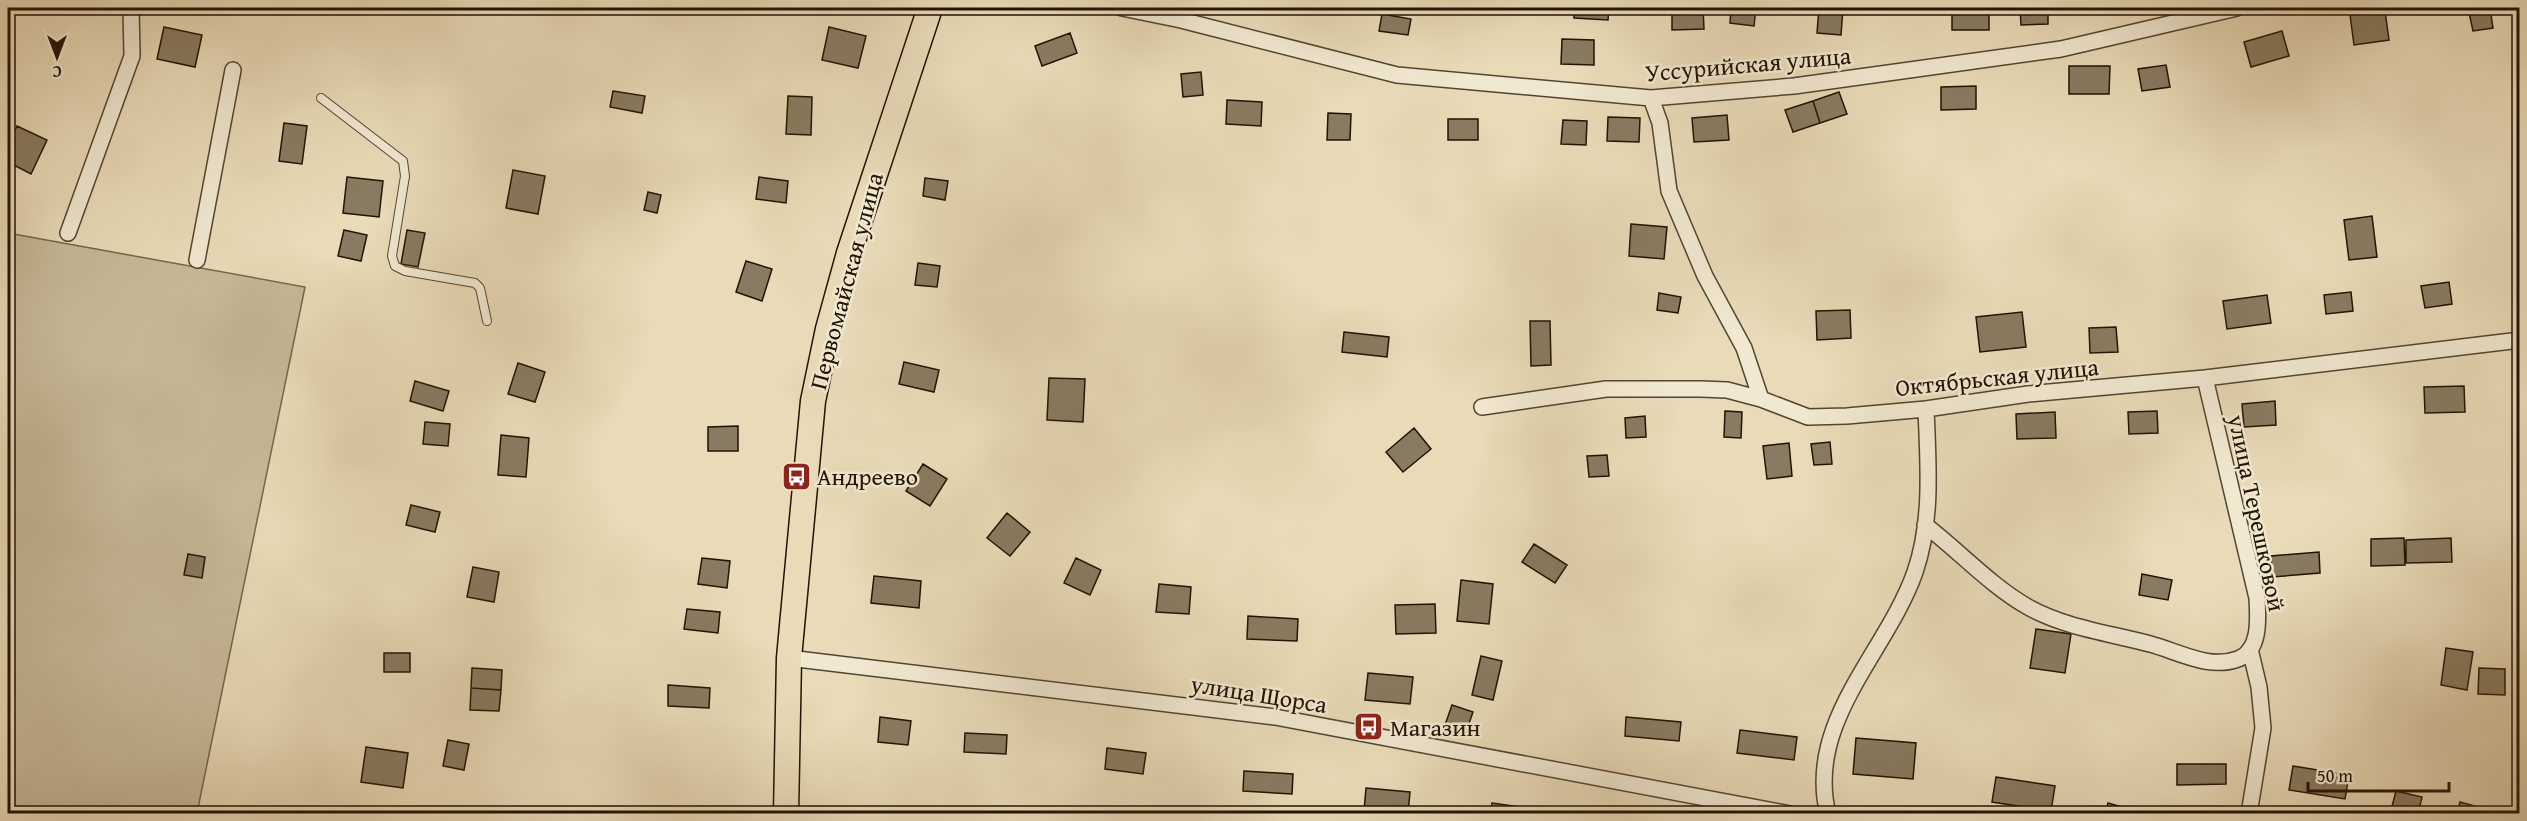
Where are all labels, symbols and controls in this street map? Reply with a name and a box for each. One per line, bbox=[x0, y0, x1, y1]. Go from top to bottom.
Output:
north arrow bbox=[27, 27, 87, 87]
street label: Уссурийская улица bbox=[1644, 38, 1853, 90]
text: С bbox=[52, 60, 62, 84]
street label: Первомайская улица bbox=[800, 168, 892, 393]
street label: Октябрьская улица bbox=[1894, 349, 2101, 405]
street label: улица Терешковой bbox=[2219, 410, 2295, 615]
place label: Андреево bbox=[817, 459, 918, 494]
bus stop icon: Андреево bbox=[780, 460, 812, 492]
street label: улица Щорса bbox=[1187, 666, 1330, 722]
place label: Магазин bbox=[1390, 710, 1481, 745]
bus stop icon: Магазин bbox=[1353, 711, 1385, 743]
scale bar bbox=[2308, 755, 2449, 793]
text: 50 m bbox=[2317, 762, 2353, 789]

